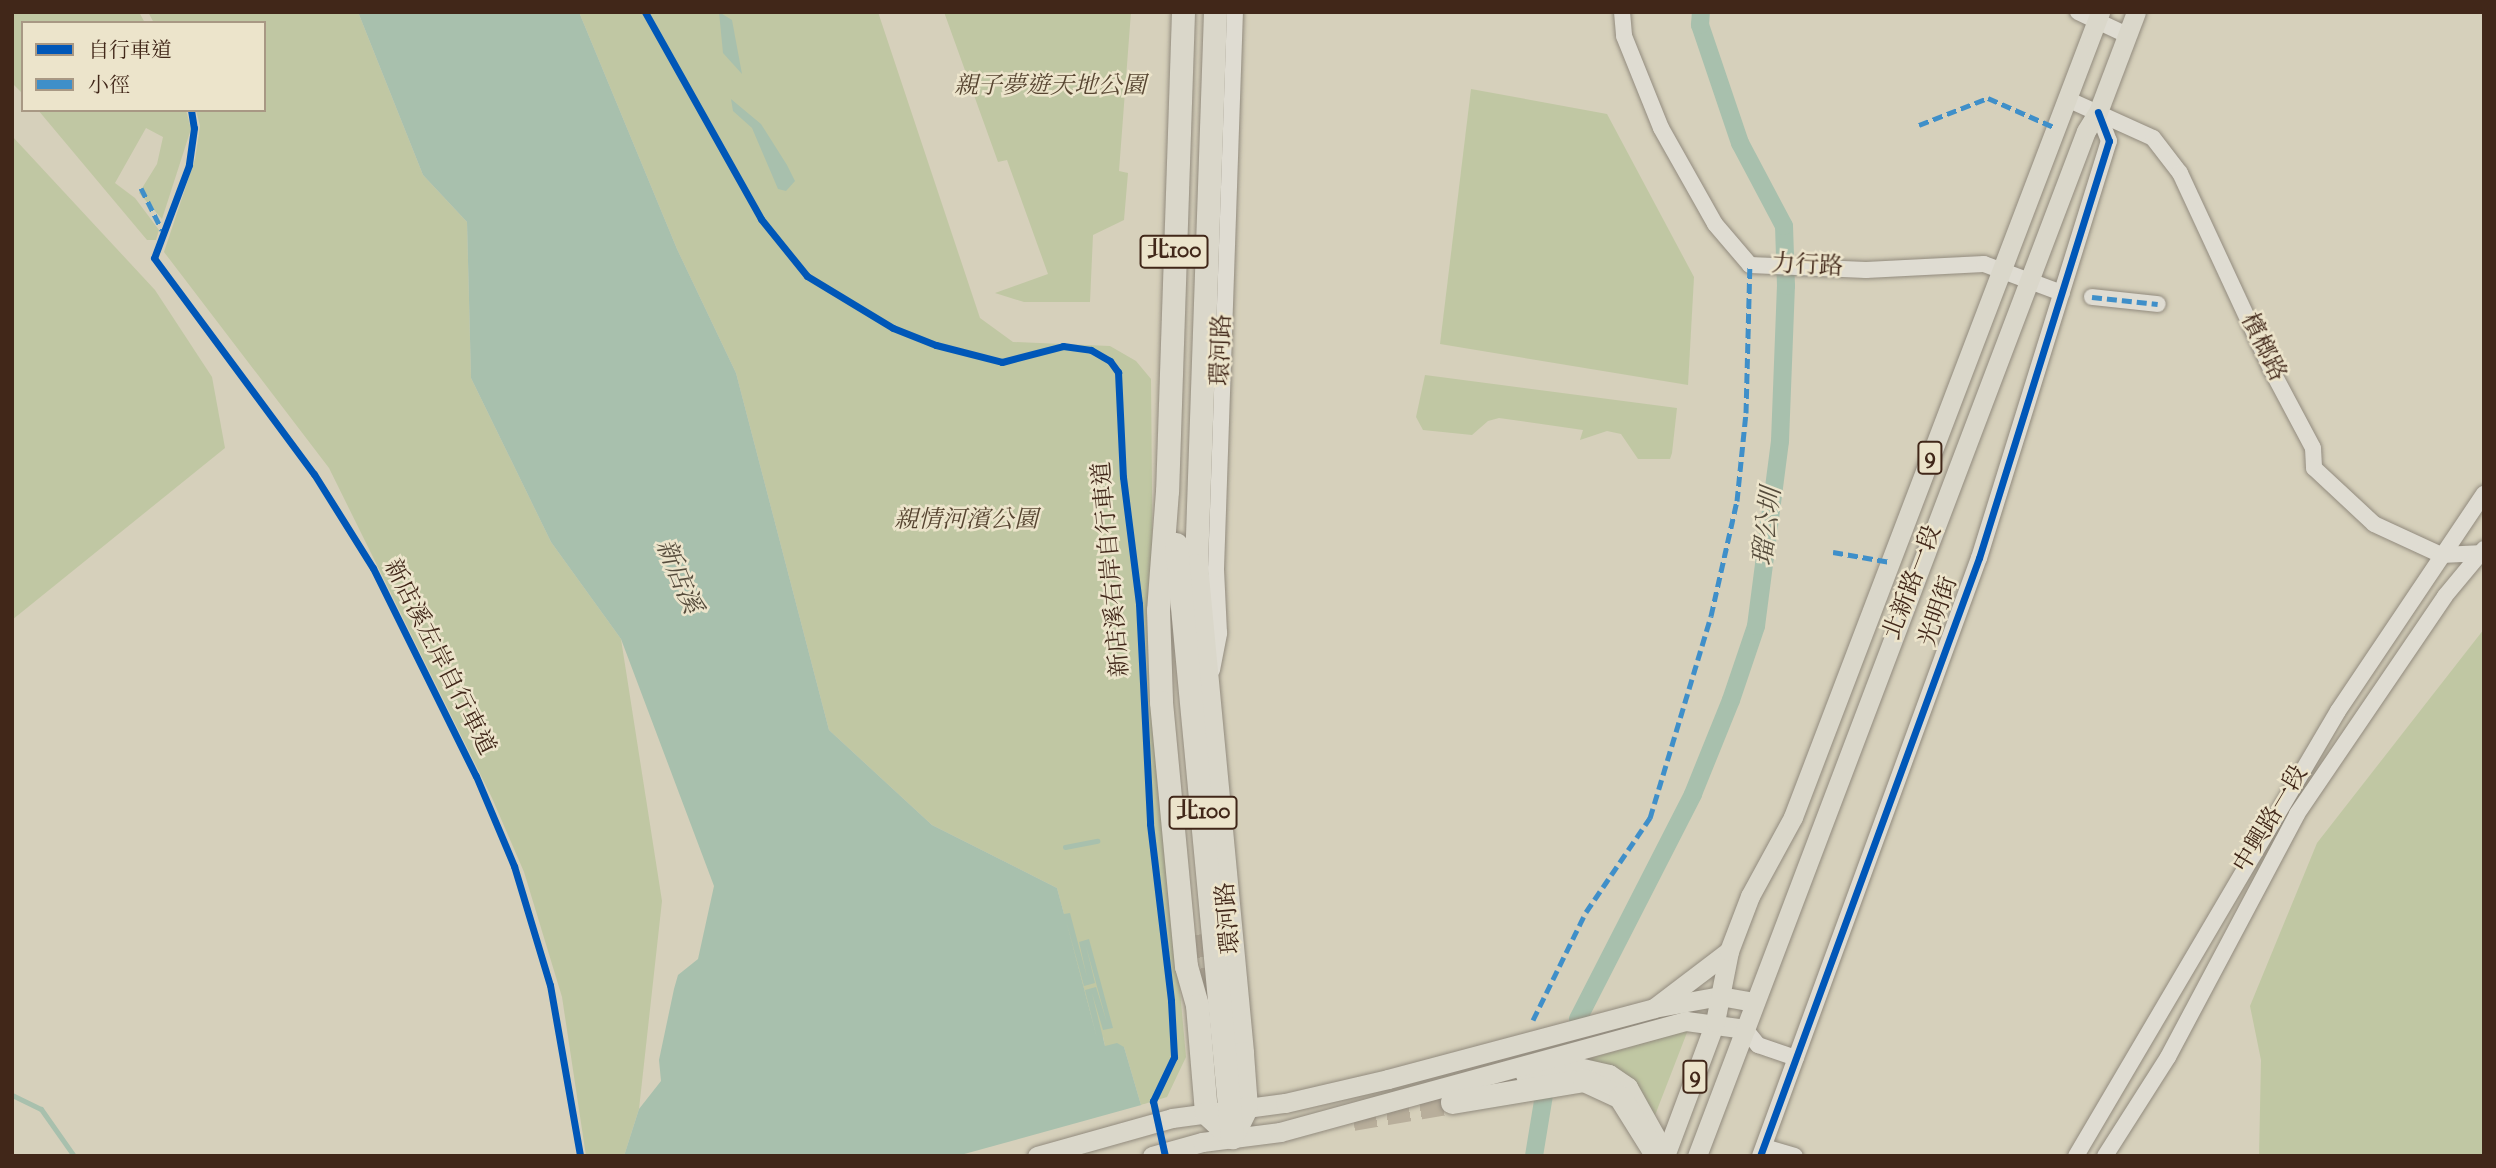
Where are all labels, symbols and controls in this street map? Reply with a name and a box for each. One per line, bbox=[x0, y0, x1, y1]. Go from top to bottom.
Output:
legend bbox=[21, 21, 266, 112]
text: 自行車道 bbox=[88, 37, 172, 67]
text: 小徑 bbox=[88, 72, 130, 102]
park label: 親子夢遊天地公園 bbox=[954, 74, 1146, 102]
road number: 北100 bbox=[1139, 232, 1209, 272]
street label: 力行路 bbox=[1770, 251, 1844, 283]
street label: 檳榔路 bbox=[2233, 309, 2291, 387]
street label: 環河路 bbox=[1207, 314, 1239, 386]
road number: 9 bbox=[1916, 438, 1944, 478]
street label: 新店溪右岸自行車道 bbox=[1089, 460, 1137, 678]
water label: 瑠公圳 bbox=[1749, 486, 1789, 568]
park label: 親情河濱公園 bbox=[894, 508, 1038, 536]
street label: 北新路一段 bbox=[1879, 522, 1949, 644]
water label: 新店溪 bbox=[647, 535, 707, 619]
street label: 新店溪左岸自行車道 bbox=[376, 555, 500, 761]
street label: 光明街 bbox=[1915, 573, 1965, 651]
street label: 中興路一段 bbox=[2229, 761, 2315, 879]
road number: 北100 bbox=[1168, 793, 1238, 832]
street label: 環河路 bbox=[1213, 881, 1247, 955]
road number: 9 bbox=[1681, 1058, 1709, 1096]

